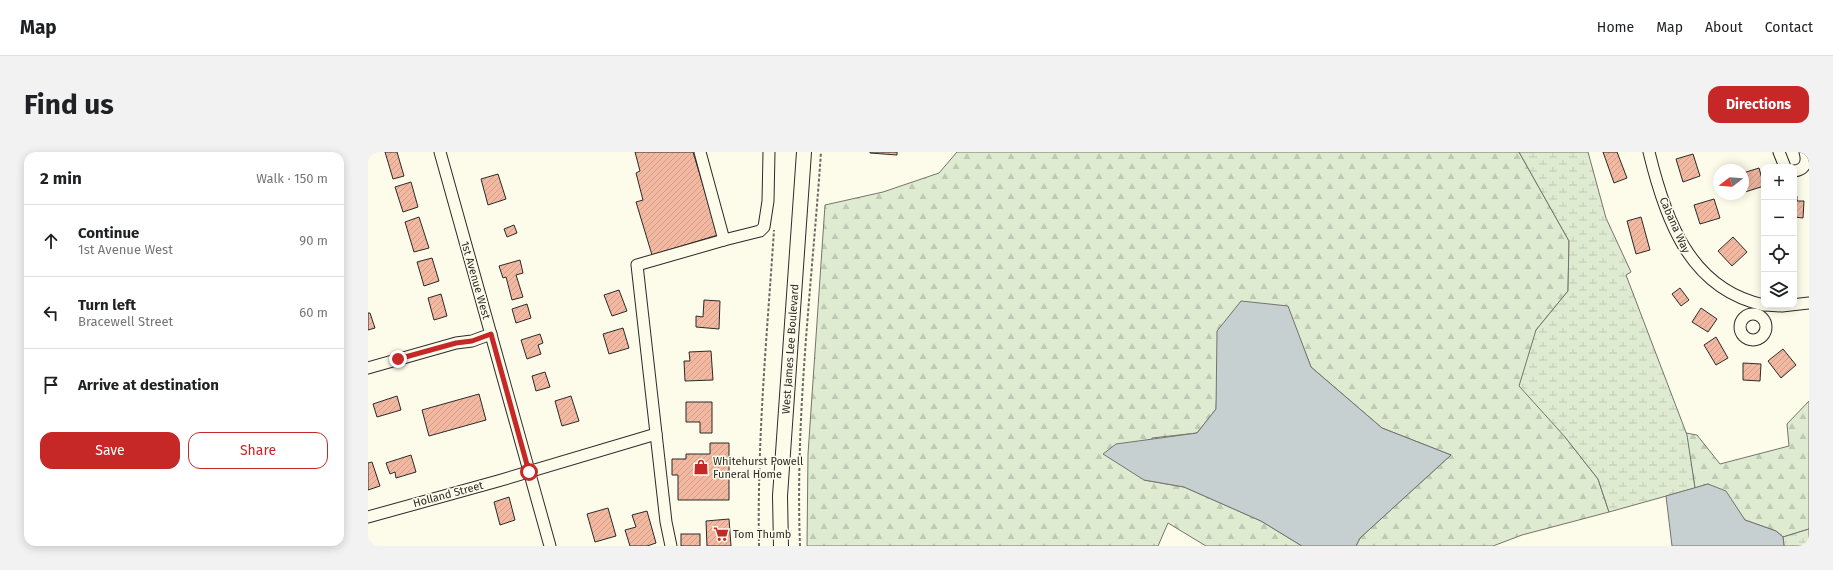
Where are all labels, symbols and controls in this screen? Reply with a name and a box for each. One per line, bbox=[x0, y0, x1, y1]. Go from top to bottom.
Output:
text: Map bbox=[20, 16, 57, 39]
text: Home bbox=[1597, 19, 1634, 36]
text: Map bbox=[1656, 19, 1683, 36]
text: About bbox=[1705, 19, 1743, 36]
text: Contact bbox=[1765, 19, 1813, 36]
button: Directions bbox=[1708, 86, 1809, 123]
text: Find us bbox=[24, 88, 114, 121]
north arrow bbox=[1713, 164, 1749, 200]
map controls bbox=[1761, 164, 1797, 308]
button: + bbox=[1761, 164, 1797, 200]
text: 2 min bbox=[40, 168, 82, 189]
text: Walk · 150 m bbox=[256, 171, 328, 186]
street label: Cabana Way bbox=[1656, 195, 1693, 256]
button: − bbox=[1761, 200, 1797, 236]
text: Continue bbox=[78, 224, 139, 242]
icon: ahead bbox=[40, 230, 62, 252]
text: 90 m bbox=[299, 233, 328, 248]
button: locate bbox=[1761, 236, 1797, 272]
street label: 1st Avenue West bbox=[458, 240, 493, 321]
text: 1st Avenue West bbox=[78, 242, 173, 257]
button: layers bbox=[1761, 272, 1797, 308]
street label: West James Lee Boulevard bbox=[779, 284, 802, 414]
text: Turn left bbox=[78, 296, 136, 314]
icon: left bbox=[40, 302, 62, 324]
text: 60 m bbox=[299, 305, 328, 320]
text: Bracewell Street bbox=[78, 314, 173, 329]
route end bbox=[389, 350, 407, 368]
icon: arrive bbox=[40, 374, 62, 396]
text: Arrive at destination bbox=[78, 376, 219, 394]
button: Save bbox=[40, 432, 180, 469]
button: Share bbox=[188, 432, 328, 469]
place label: Whitehurst Powell Funeral Home bbox=[713, 455, 803, 481]
shop icon: Whitehurst Powell Funeral Home bbox=[692, 458, 710, 476]
route start bbox=[520, 463, 538, 481]
street label: Holland Street bbox=[412, 479, 485, 510]
supermarket icon: Tom Thumb bbox=[712, 525, 730, 543]
place label: Tom Thumb bbox=[733, 528, 791, 541]

